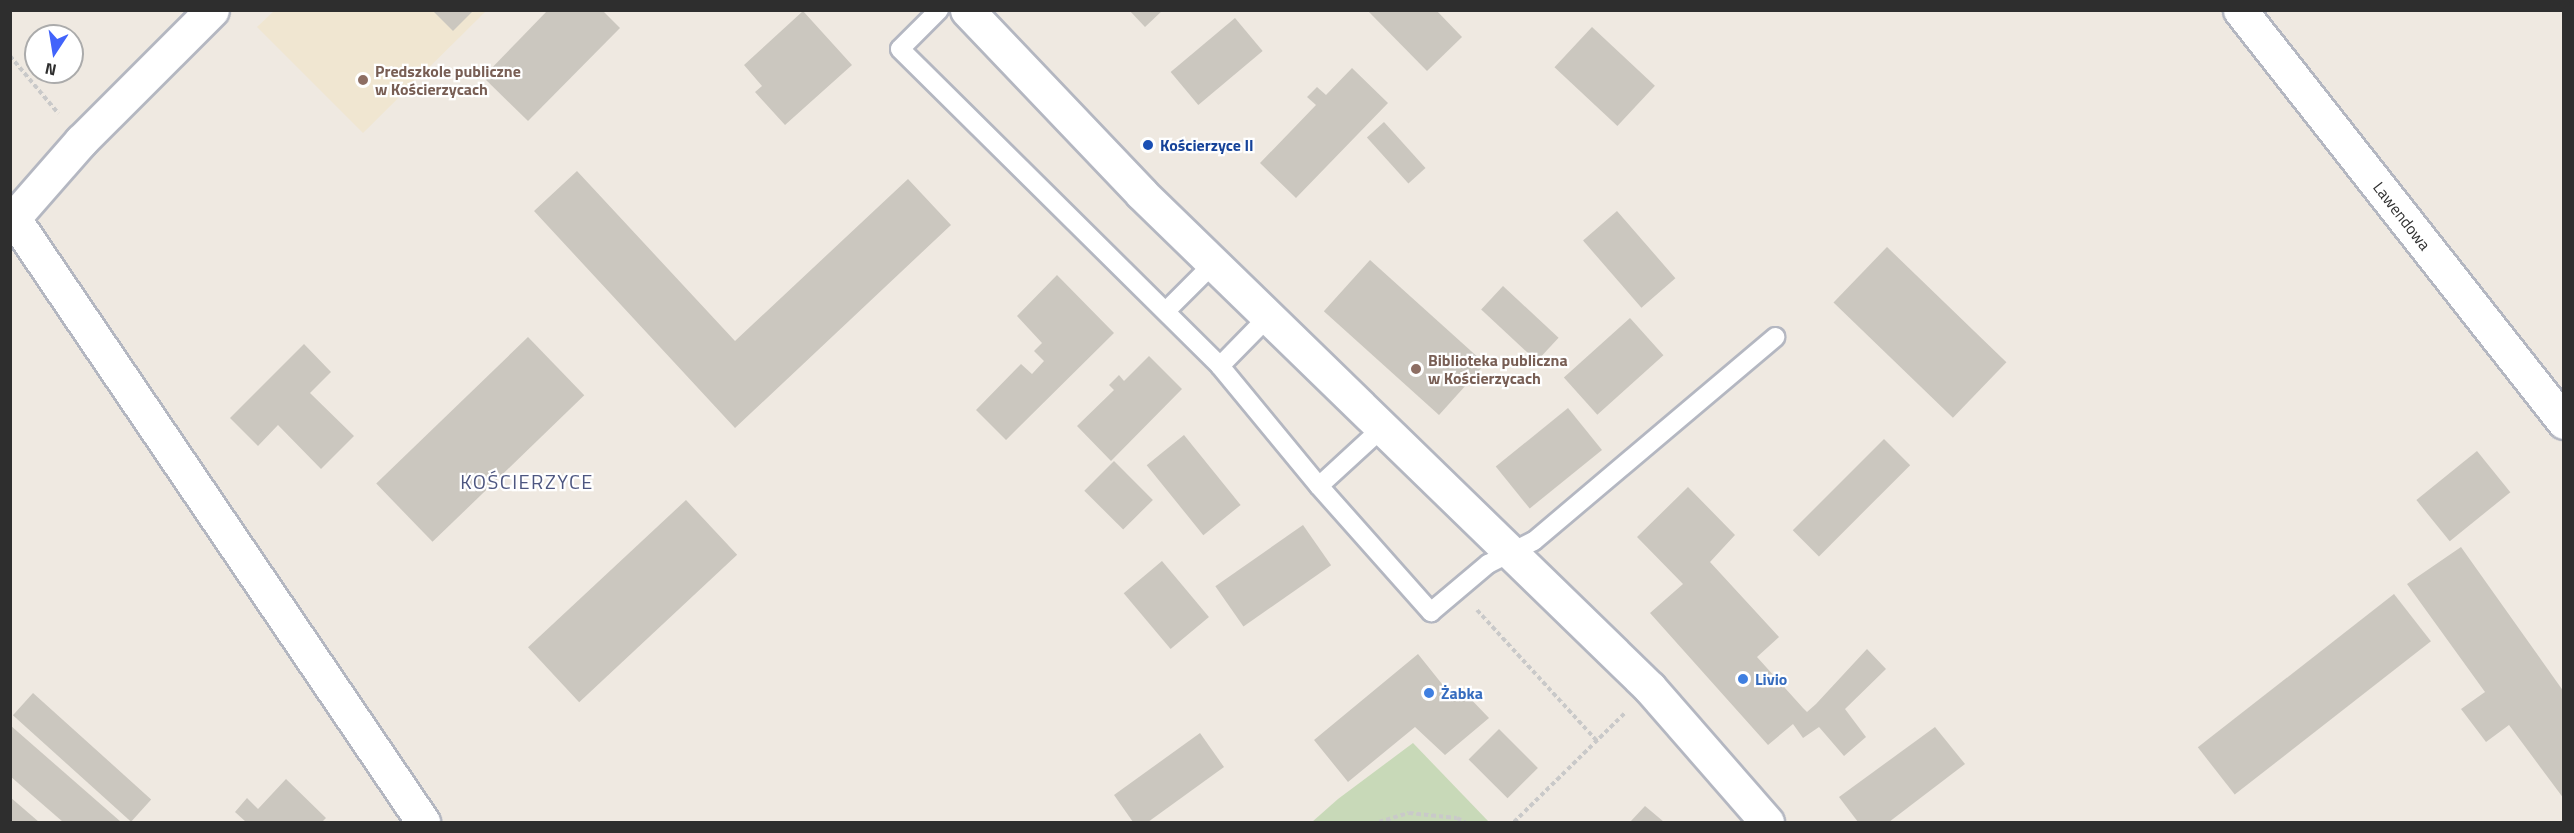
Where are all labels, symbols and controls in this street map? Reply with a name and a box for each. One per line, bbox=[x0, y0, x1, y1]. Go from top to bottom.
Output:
north arrow bbox=[24, 24, 84, 84]
text: N bbox=[43, 57, 59, 83]
place label: Predszkole publiczne w Kościerzycach bbox=[375, 61, 521, 99]
marker: Predszkole publiczne w Kościerzycach bbox=[356, 73, 370, 87]
place label: Kościerzyce II bbox=[1160, 135, 1254, 155]
marker: Kościerzyce II bbox=[1141, 138, 1155, 152]
street label: Lawendowa bbox=[2369, 178, 2435, 254]
place label: Biblioteka publiczna w Kościerzycach bbox=[1428, 350, 1568, 388]
marker: Biblioteka publiczna w Kościerzycach bbox=[1409, 362, 1423, 376]
district label: KOŚCIERZYCE bbox=[460, 469, 594, 493]
place label: Livio bbox=[1755, 669, 1787, 689]
marker: Livio bbox=[1736, 672, 1750, 686]
place label: Żabka bbox=[1441, 683, 1483, 703]
marker: Żabka bbox=[1422, 686, 1436, 700]

